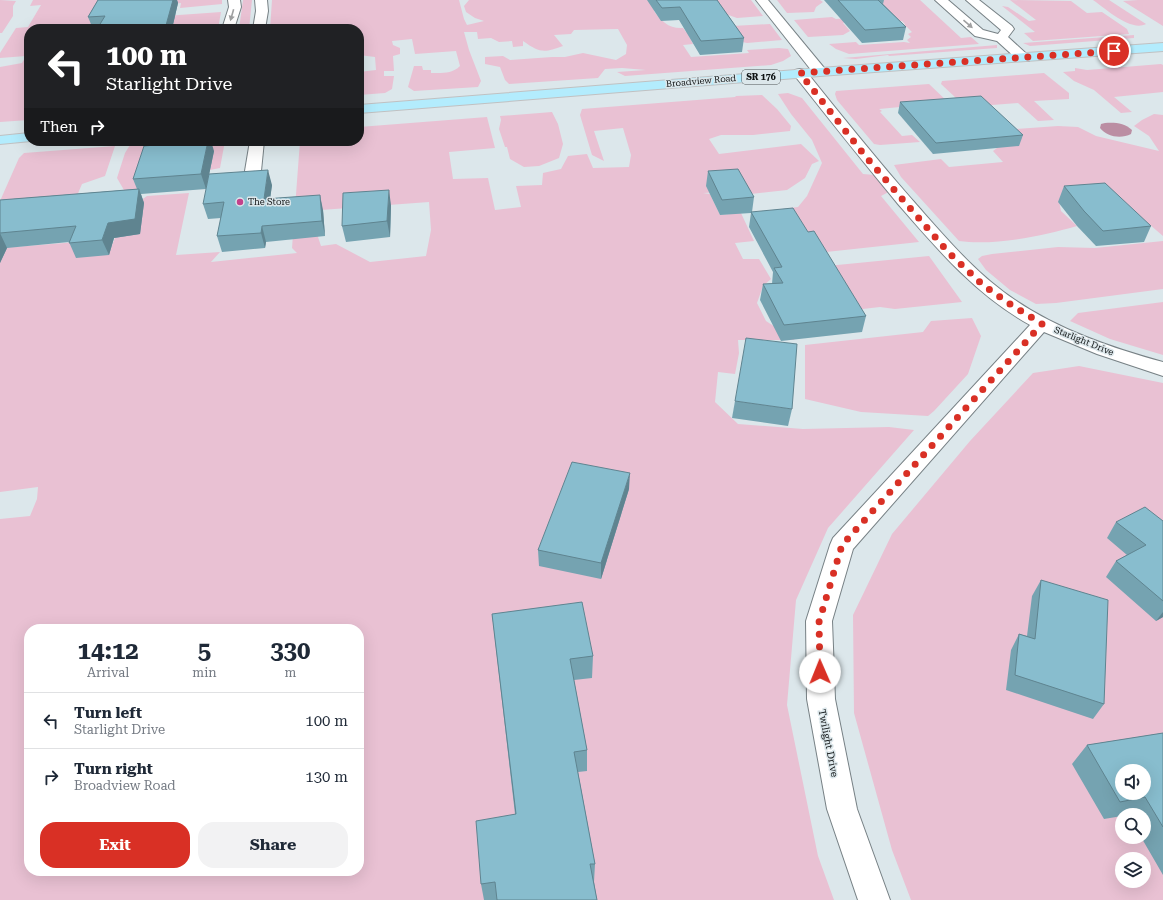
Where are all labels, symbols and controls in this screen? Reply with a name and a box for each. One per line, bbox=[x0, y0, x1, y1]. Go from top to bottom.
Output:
one-way arrow bbox=[229, 9, 235, 21]
one-way arrow bbox=[963, 19, 974, 28]
pin bbox=[1097, 34, 1131, 68]
text: 100 m bbox=[106, 39, 187, 72]
icon: left bbox=[40, 40, 92, 92]
icon: arrive bbox=[1103, 40, 1125, 62]
road number: SR 176 bbox=[742, 70, 780, 84]
text: Starlight Drive bbox=[106, 73, 232, 94]
street label: Broadview Road bbox=[666, 73, 737, 89]
icon: right bbox=[86, 116, 108, 138]
text: Then bbox=[40, 118, 78, 136]
marker: The Store bbox=[235, 197, 245, 207]
place label: The Store bbox=[248, 197, 290, 207]
street label: Starlight Drive bbox=[1053, 325, 1115, 357]
text: 14:12 bbox=[78, 637, 139, 665]
text: 5 bbox=[198, 637, 211, 665]
text: 330 bbox=[270, 637, 311, 665]
position arrow bbox=[799, 651, 841, 693]
text: Arrival bbox=[87, 665, 129, 680]
text: min bbox=[192, 665, 217, 680]
text: m bbox=[284, 665, 296, 680]
text: Turn left bbox=[74, 704, 142, 722]
street label: Twilight Drive bbox=[817, 708, 841, 778]
icon: left bbox=[40, 710, 62, 732]
text: 100 m bbox=[305, 712, 348, 730]
text: Starlight Drive bbox=[74, 722, 165, 737]
text: Turn right bbox=[74, 760, 153, 778]
map controls bbox=[1115, 764, 1151, 888]
button: sound bbox=[1115, 764, 1151, 800]
icon: right bbox=[40, 766, 62, 788]
text: 130 m bbox=[305, 768, 348, 786]
text: Broadview Road bbox=[74, 778, 176, 793]
button: search bbox=[1115, 808, 1151, 844]
button: Exit bbox=[40, 822, 190, 868]
button: Share bbox=[198, 822, 348, 868]
button: layers bbox=[1115, 852, 1151, 888]

